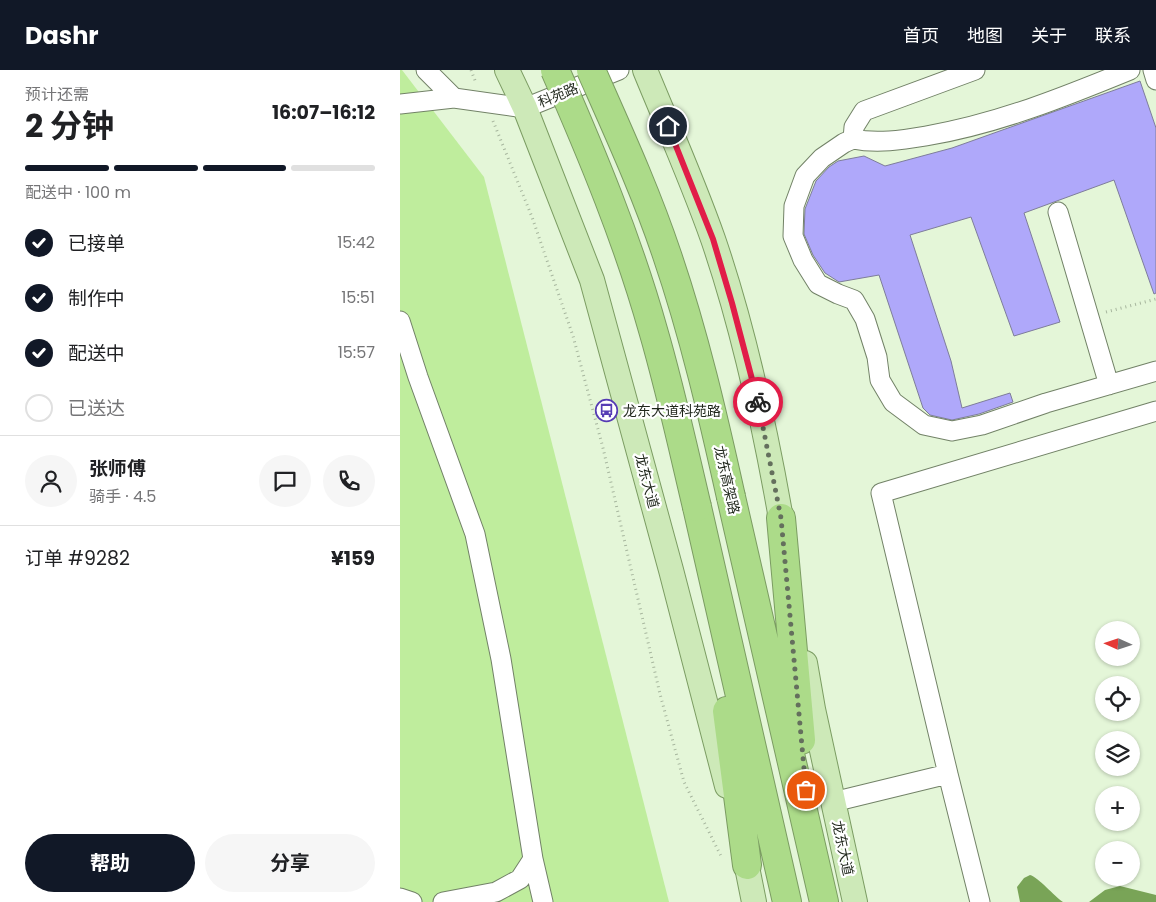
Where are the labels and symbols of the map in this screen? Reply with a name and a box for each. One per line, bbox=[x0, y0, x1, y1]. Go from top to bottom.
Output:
street label: 科苑路 bbox=[535, 78, 581, 112]
pin bbox=[647, 105, 689, 147]
courier bbox=[733, 377, 783, 427]
bus stop icon: 龙东大道科苑路 bbox=[595, 399, 619, 423]
place label: 龙东大道科苑路 bbox=[623, 401, 721, 421]
street label: 龙东高架路 bbox=[709, 444, 745, 516]
street label: 龙东大道 bbox=[630, 451, 664, 511]
north arrow bbox=[1095, 621, 1140, 666]
pin bbox=[785, 769, 827, 811]
street label: 龙东大道 bbox=[827, 819, 859, 877]

